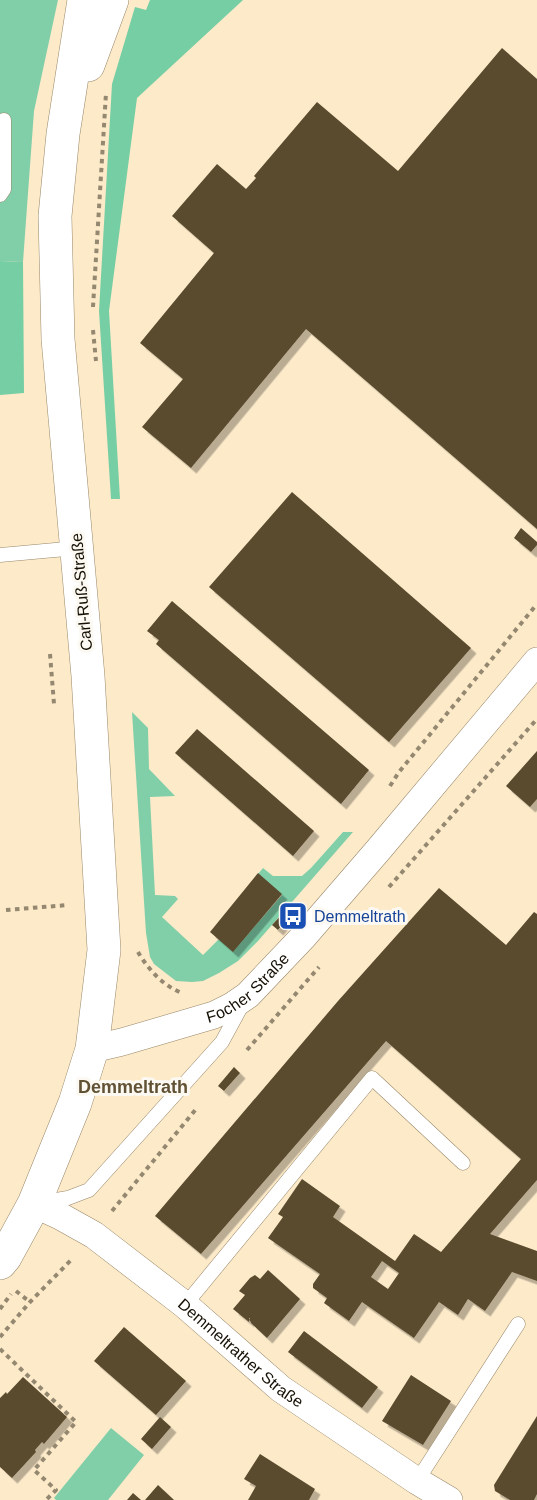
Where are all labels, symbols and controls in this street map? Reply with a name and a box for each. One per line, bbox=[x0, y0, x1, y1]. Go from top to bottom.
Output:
street label: Carl-Ruß-Straße bbox=[68, 532, 95, 652]
bus stop icon: Demmeltrath bbox=[277, 900, 309, 932]
place label: Demmeltrath bbox=[314, 908, 406, 925]
street label: Focher Straße bbox=[204, 950, 292, 1026]
district label: Demmeltrath bbox=[78, 1077, 188, 1097]
street label: Demmeltrather Straße bbox=[175, 1295, 306, 1411]

